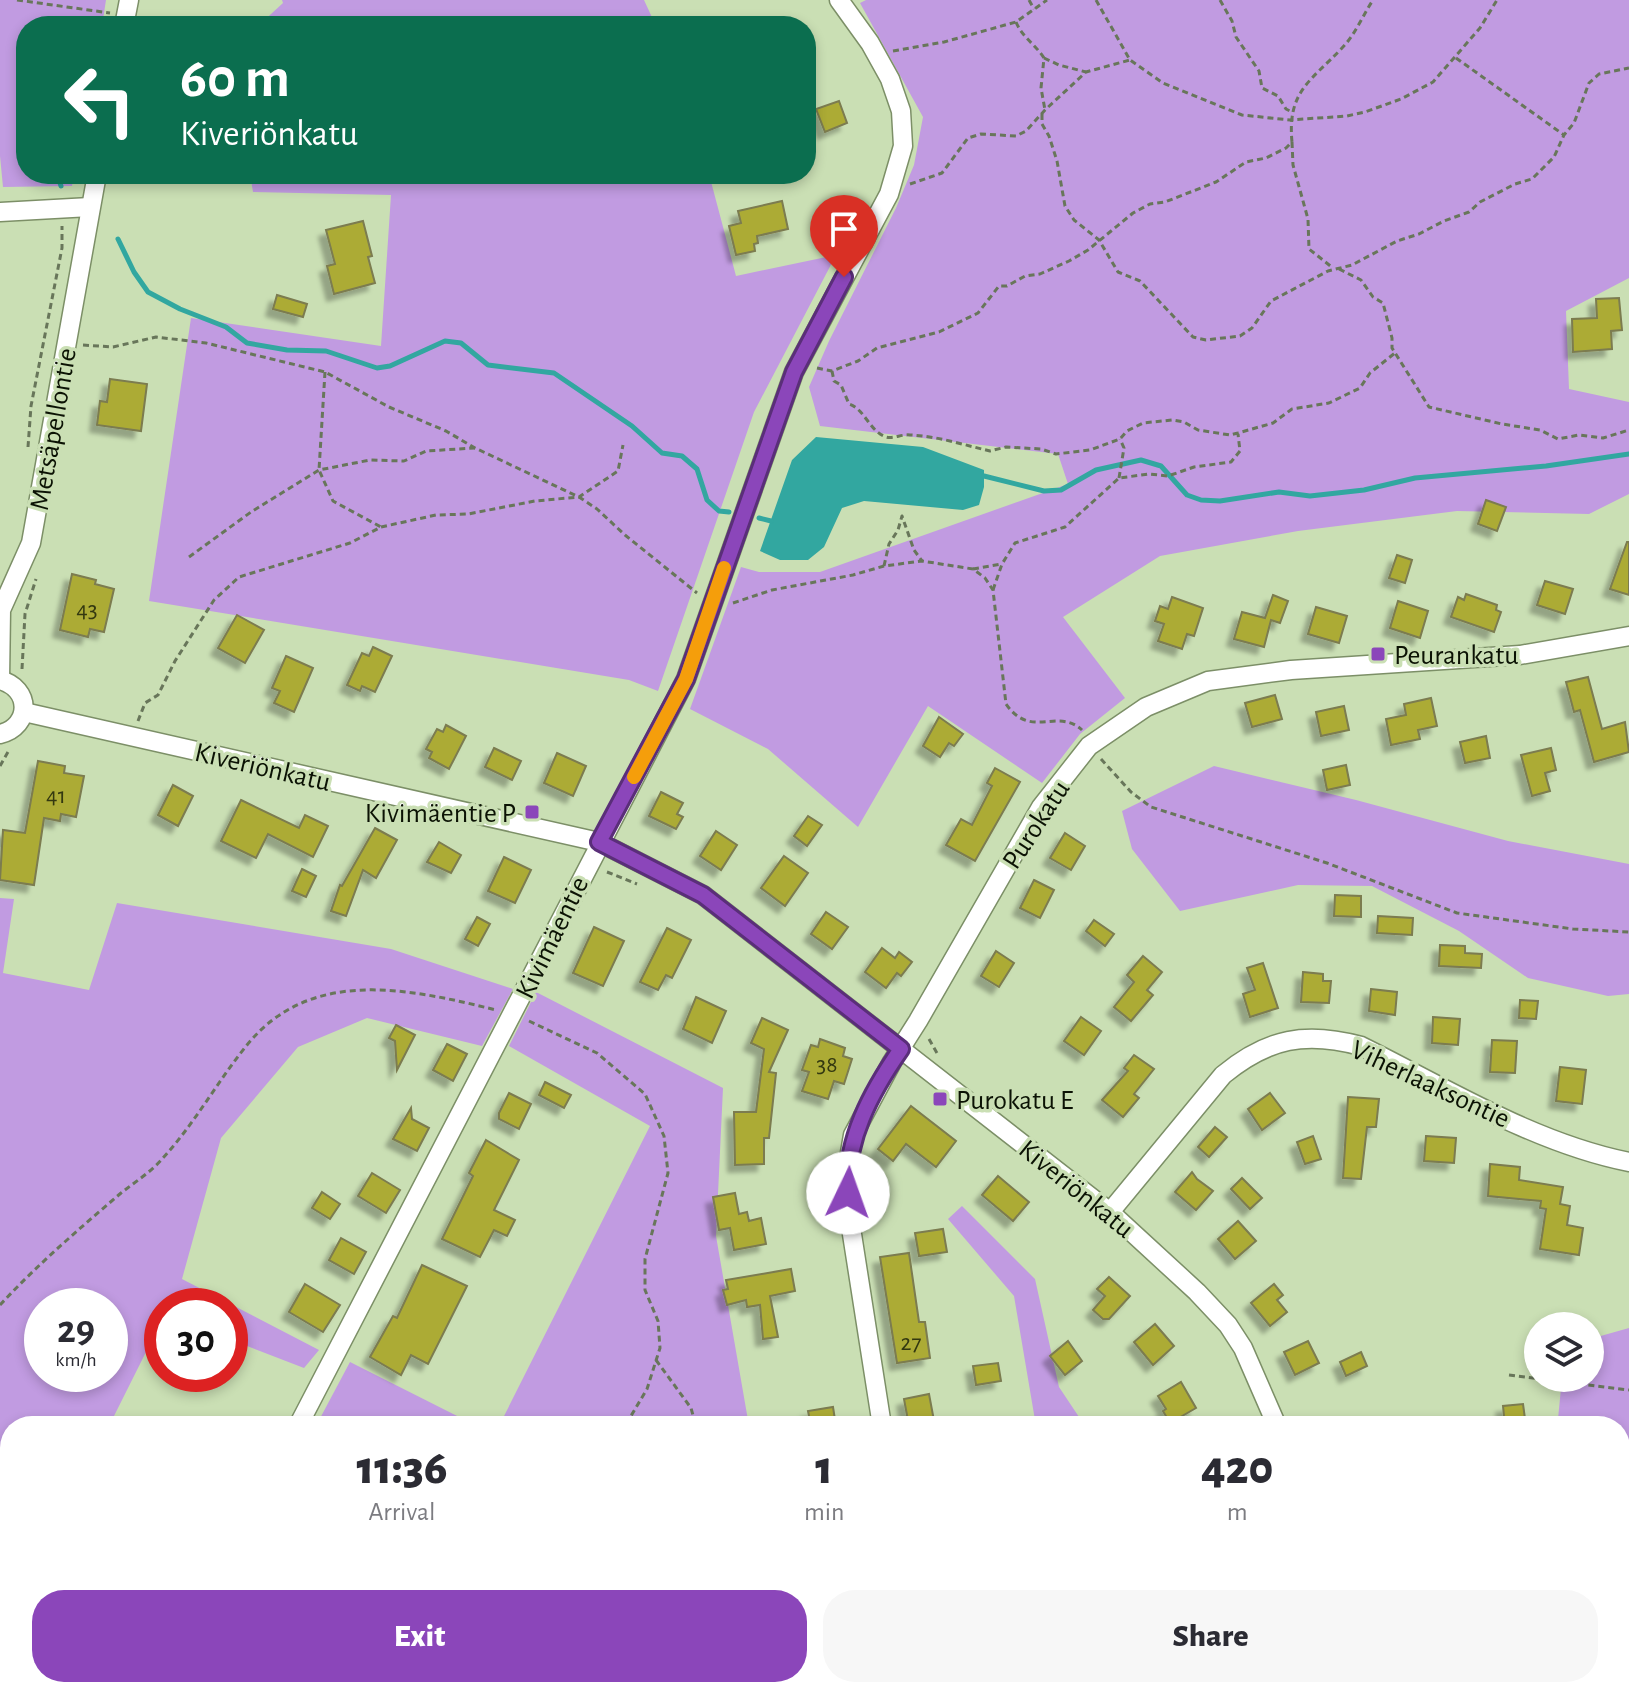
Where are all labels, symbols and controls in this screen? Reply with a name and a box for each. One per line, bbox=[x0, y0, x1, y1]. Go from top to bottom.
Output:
icon: left bbox=[48, 48, 152, 152]
text: 60 m bbox=[180, 51, 290, 107]
text: Kiveriönkatu bbox=[180, 116, 358, 152]
pin bbox=[810, 195, 878, 277]
icon: arrive bbox=[822, 207, 866, 251]
street label: Metsäpellontie bbox=[26, 346, 82, 513]
house number: 43 bbox=[76, 598, 98, 622]
place label: Peurankatu bbox=[1394, 642, 1519, 670]
marker: Peurankatu bbox=[1369, 645, 1387, 663]
street label: Kiveriönkatu bbox=[192, 739, 333, 797]
street label: Purokatu bbox=[998, 776, 1075, 874]
house number: 41 bbox=[46, 784, 66, 808]
place label: Kivimäentie P bbox=[365, 800, 516, 828]
marker: Kivimäentie P bbox=[523, 803, 541, 821]
street label: Kivimäentie bbox=[511, 872, 594, 1003]
street label: Viherlaaksontie bbox=[1346, 1036, 1514, 1134]
house number: 38 bbox=[816, 1053, 838, 1077]
place label: Purokatu E bbox=[956, 1087, 1073, 1115]
marker: Purokatu E bbox=[931, 1090, 949, 1108]
street label: Kiveriönkatu bbox=[1013, 1135, 1138, 1244]
position arrow bbox=[806, 1151, 890, 1235]
speed limit sign: 30 bbox=[144, 1288, 248, 1392]
text: 29 bbox=[57, 1310, 95, 1350]
map controls bbox=[1524, 1312, 1604, 1392]
button: layers bbox=[1524, 1312, 1604, 1392]
house number: 27 bbox=[901, 1331, 921, 1355]
text: km/h bbox=[55, 1350, 97, 1370]
text: 11:36 bbox=[357, 1445, 447, 1493]
text: 1 bbox=[815, 1445, 833, 1493]
text: 420 bbox=[1201, 1445, 1273, 1493]
text: Arrival bbox=[369, 1499, 435, 1525]
text: min bbox=[804, 1499, 844, 1525]
text: m bbox=[1227, 1499, 1248, 1525]
button: Exit bbox=[32, 1590, 807, 1682]
button: Share bbox=[823, 1590, 1598, 1682]

